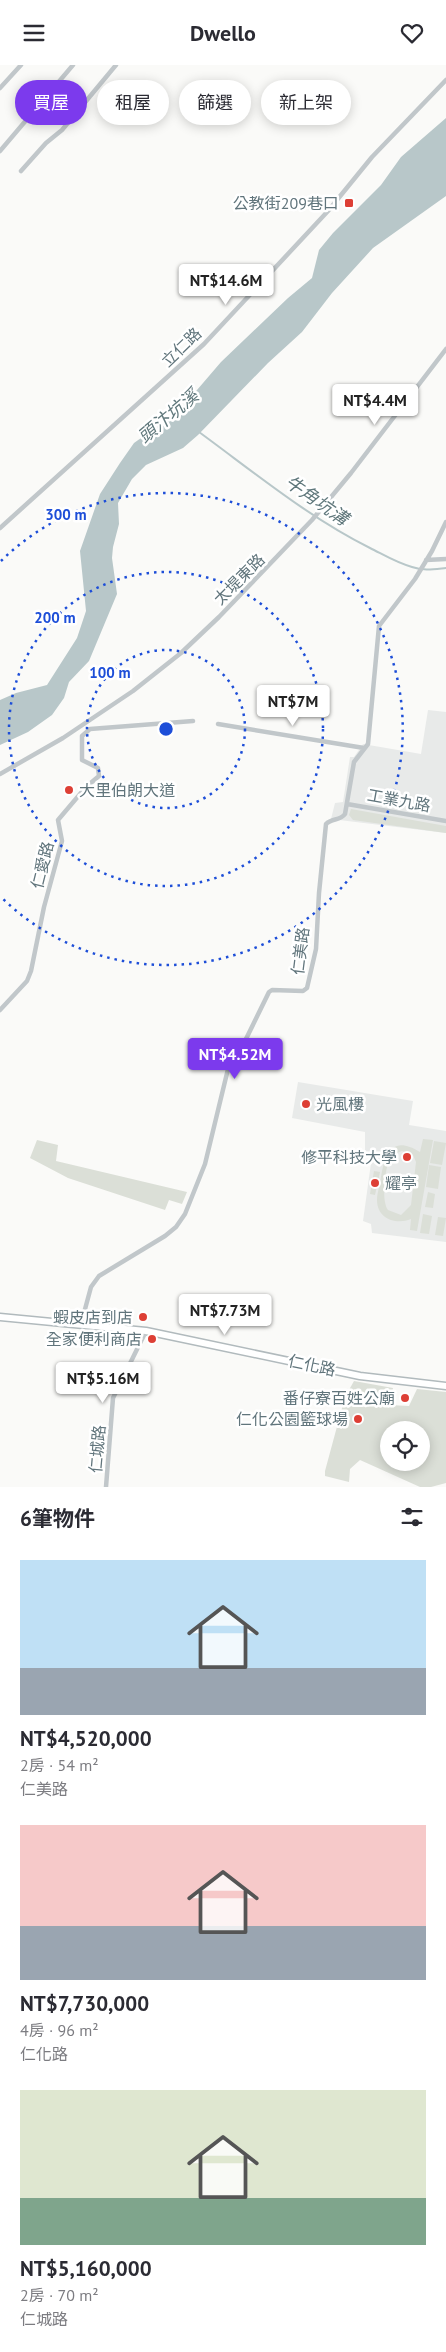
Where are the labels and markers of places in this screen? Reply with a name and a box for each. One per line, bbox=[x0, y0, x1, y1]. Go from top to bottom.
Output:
place label: 公教街209巷口 bbox=[233, 193, 339, 213]
marker: 公教街209巷口 bbox=[343, 197, 355, 209]
pin: NT$14.6M bbox=[174, 263, 278, 306]
pin: NT$4.4M bbox=[329, 383, 421, 426]
pin: NT$7M bbox=[258, 685, 328, 727]
centre of rings bbox=[157, 720, 175, 738]
place label: 大里伯朗大道 bbox=[79, 780, 175, 800]
marker: 大里伯朗大道 bbox=[63, 784, 75, 796]
pin: NT$4.52M bbox=[183, 1037, 287, 1080]
place label: 光風樓 bbox=[316, 1094, 364, 1114]
marker: 光風樓 bbox=[300, 1098, 312, 1110]
place label: 修平科技大學 bbox=[301, 1147, 397, 1167]
marker: 修平科技大學 bbox=[401, 1151, 413, 1163]
place label: 耀亭 bbox=[385, 1173, 417, 1193]
marker: 耀亭 bbox=[369, 1177, 381, 1189]
pin: NT$7.73M bbox=[173, 1293, 277, 1336]
place label: 蝦皮店到店 bbox=[53, 1307, 133, 1327]
marker: 蝦皮店到店 bbox=[137, 1311, 149, 1323]
place label: 全家便利商店 bbox=[46, 1329, 142, 1349]
marker: 全家便利商店 bbox=[146, 1333, 158, 1345]
pin: NT$5.16M bbox=[51, 1361, 155, 1404]
place label: 番仔寮百姓公廟 bbox=[283, 1388, 395, 1408]
marker: 番仔寮百姓公廟 bbox=[399, 1392, 411, 1404]
place label: 仁化公園籃球場 bbox=[236, 1409, 348, 1429]
marker: 仁化公園籃球場 bbox=[352, 1413, 364, 1425]

